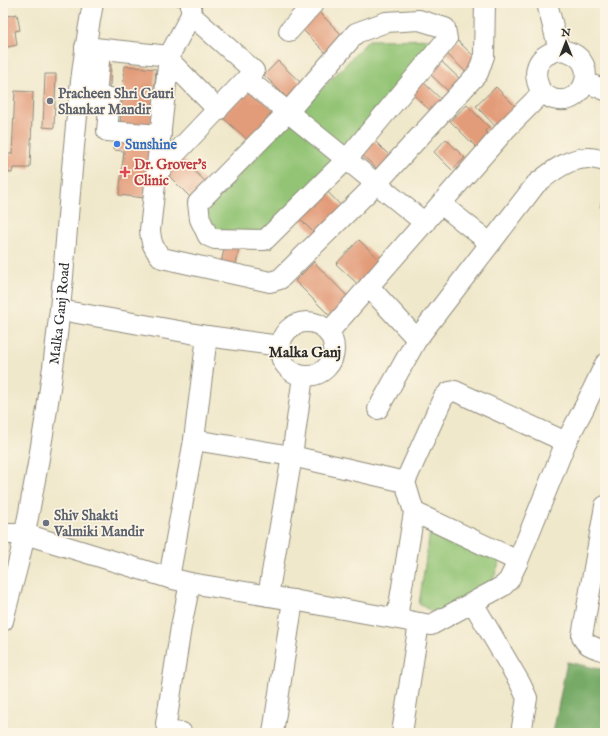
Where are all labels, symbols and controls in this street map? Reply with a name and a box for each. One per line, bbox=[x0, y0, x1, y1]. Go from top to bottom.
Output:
north arrow bbox=[546, 22, 586, 62]
text: N bbox=[560, 26, 571, 40]
place label: Pracheen Shri Gauri Shankar Mandir bbox=[58, 85, 174, 119]
marker: Pracheen Shri Gauri Shankar Mandir bbox=[45, 96, 55, 106]
place label: Sunshine bbox=[125, 136, 177, 154]
marker: Sunshine bbox=[112, 139, 122, 149]
place label: Dr. Grover's Clinic bbox=[134, 156, 206, 190]
marker: Dr. Grover's Clinic bbox=[119, 166, 131, 178]
street label: Malka Ganj Road bbox=[45, 261, 74, 366]
district label: Malka Ganj bbox=[269, 343, 341, 362]
place label: Shiv Shakti Valmiki Mandir bbox=[53, 507, 145, 541]
marker: Shiv Shakti Valmiki Mandir bbox=[41, 518, 51, 528]

